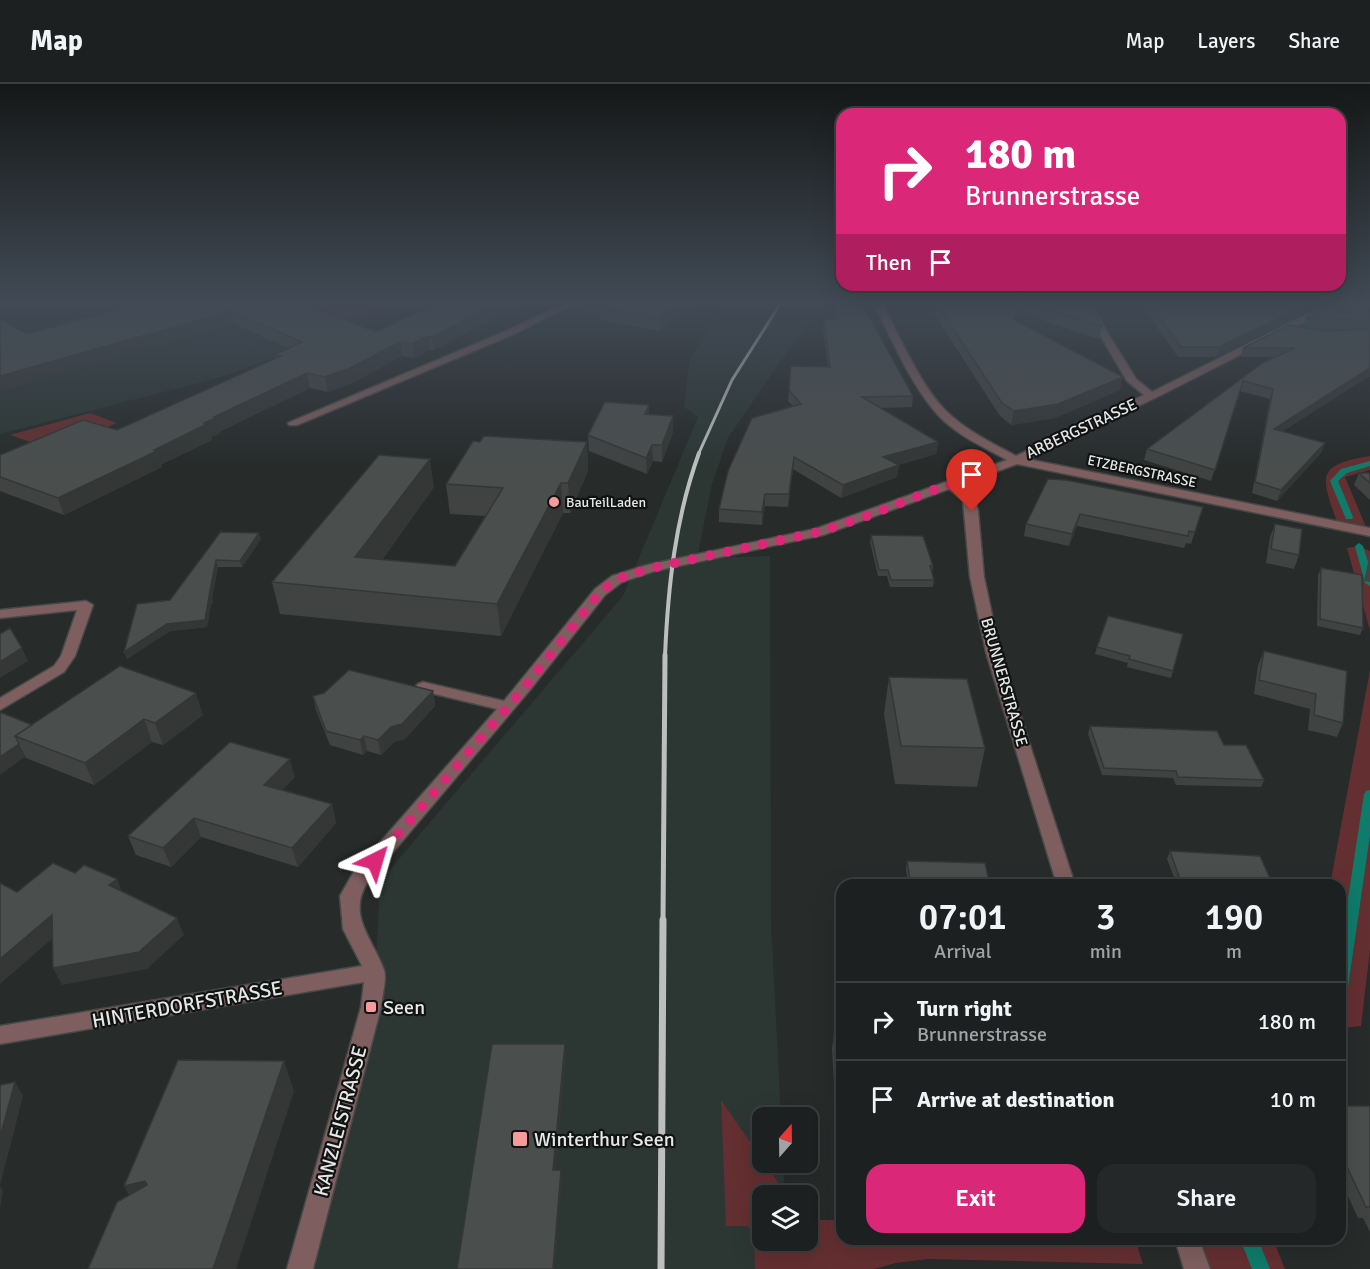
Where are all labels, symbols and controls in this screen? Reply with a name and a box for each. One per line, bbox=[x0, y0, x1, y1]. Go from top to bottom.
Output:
text: Map bbox=[30, 24, 83, 58]
text: Map bbox=[1126, 28, 1164, 54]
text: Layers bbox=[1197, 28, 1255, 54]
text: Share bbox=[1288, 28, 1340, 54]
text: 180 m bbox=[965, 129, 1076, 180]
icon: right bbox=[866, 132, 944, 210]
text: Brunnerstrasse bbox=[965, 180, 1140, 213]
icon: arrive bbox=[924, 246, 957, 279]
text: Then bbox=[866, 249, 912, 276]
street label: ARBERGSTRASSE bbox=[1023, 394, 1140, 463]
pin bbox=[946, 449, 997, 511]
street label: ETZBERGSTRASSE bbox=[1086, 452, 1198, 491]
icon: arrive bbox=[955, 458, 988, 491]
place label: BauTeilLaden bbox=[566, 494, 646, 511]
marker: BauTeilLaden bbox=[547, 495, 561, 509]
street label: BRUNNERSTRASSE bbox=[976, 616, 1032, 749]
position arrow bbox=[343, 829, 407, 893]
text: 07:01 bbox=[919, 895, 1007, 940]
text: 3 bbox=[1096, 895, 1116, 940]
text: 190 bbox=[1205, 895, 1263, 940]
text: Arrival bbox=[934, 939, 992, 964]
text: min bbox=[1090, 939, 1122, 964]
text: m bbox=[1226, 939, 1242, 964]
street label: HINTERDORFSTRASSE bbox=[90, 975, 284, 1034]
place label: Seen bbox=[383, 995, 425, 1020]
text: Turn right bbox=[917, 995, 1012, 1022]
marker: Seen bbox=[364, 1000, 378, 1014]
icon: right bbox=[866, 1005, 899, 1038]
text: 180 m bbox=[1258, 1008, 1316, 1035]
text: Brunnerstrasse bbox=[917, 1022, 1047, 1047]
street label: KANZLEISTRASSE bbox=[308, 1043, 373, 1199]
icon: arrive bbox=[866, 1083, 899, 1116]
text: Arrive at destination bbox=[917, 1086, 1114, 1113]
text: 10 m bbox=[1270, 1086, 1316, 1113]
north arrow bbox=[752, 1107, 818, 1173]
map controls bbox=[752, 1107, 818, 1251]
place label: Winterthur Seen bbox=[534, 1127, 675, 1152]
marker: Winterthur Seen bbox=[511, 1130, 529, 1148]
button: Exit bbox=[866, 1164, 1085, 1233]
button: Share bbox=[1097, 1164, 1316, 1233]
button: layers bbox=[752, 1185, 818, 1251]

